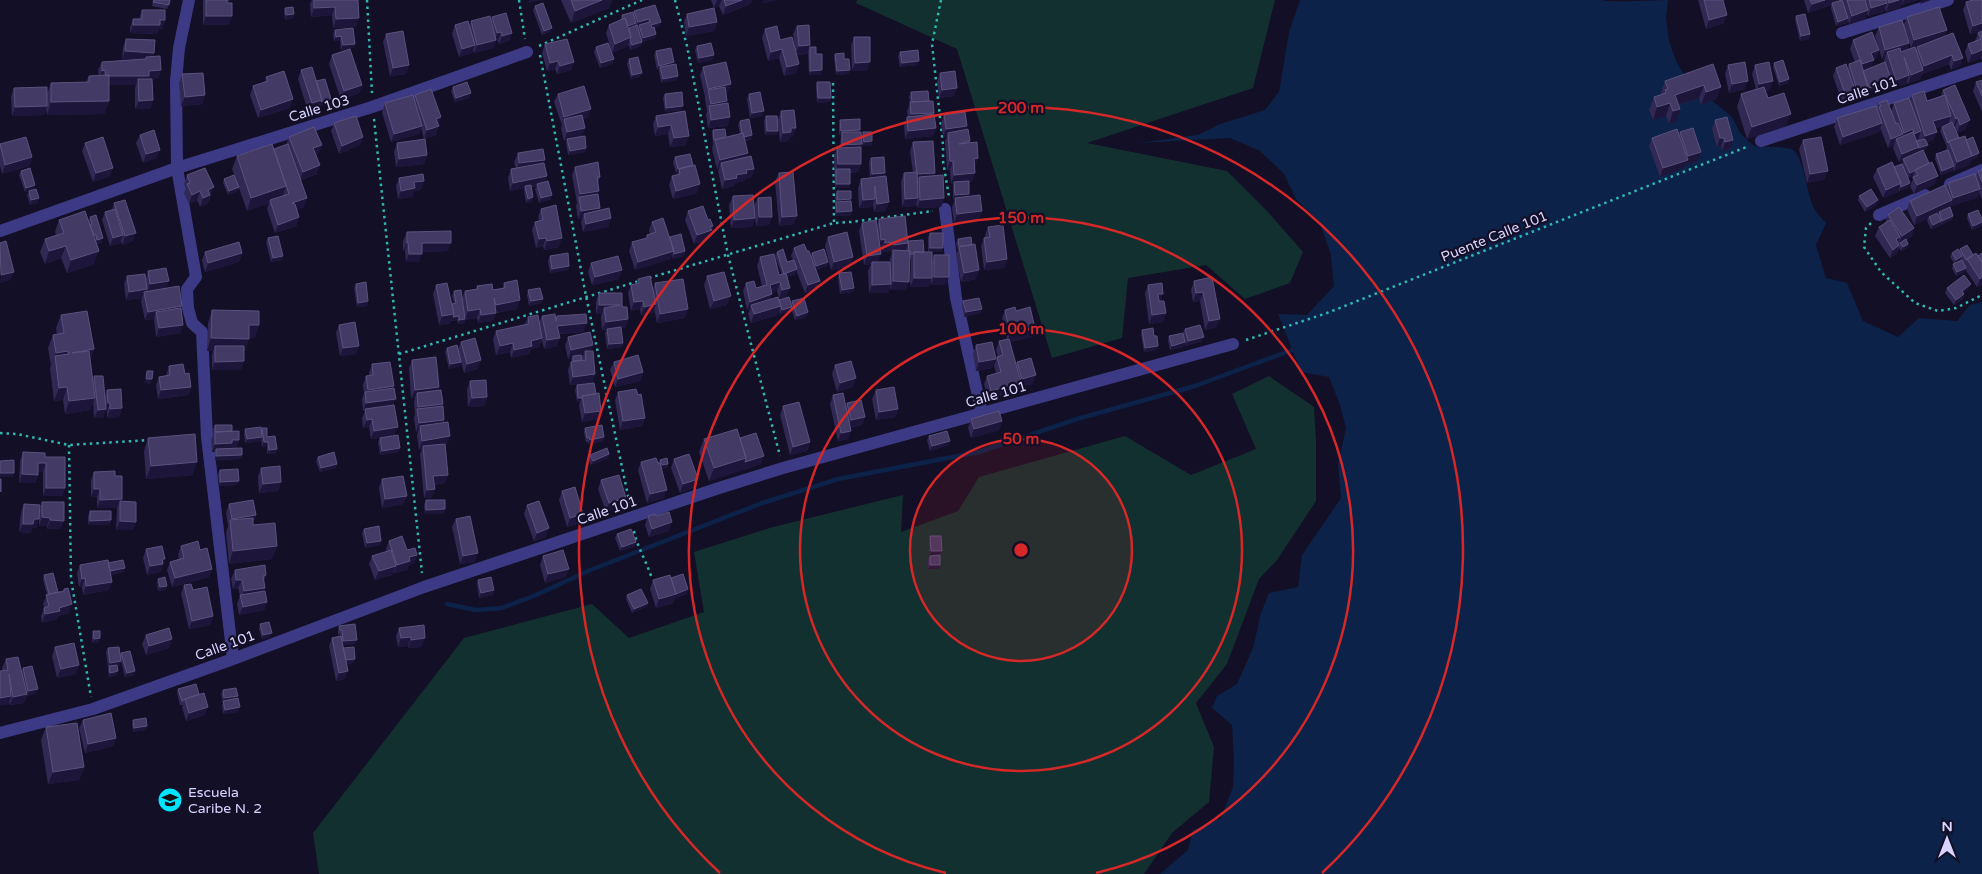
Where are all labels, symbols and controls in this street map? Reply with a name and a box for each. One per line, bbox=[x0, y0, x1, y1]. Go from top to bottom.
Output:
street label: Calle 101 bbox=[1835, 73, 1900, 108]
street label: Calle 103 bbox=[287, 91, 352, 126]
text: 200 m bbox=[998, 99, 1044, 117]
street label: Puente Calle 101 bbox=[1438, 207, 1550, 266]
text: 150 m bbox=[998, 209, 1044, 227]
text: 100 m bbox=[998, 320, 1044, 338]
street label: Calle 101 bbox=[964, 378, 1029, 411]
text: 50 m bbox=[1003, 430, 1039, 448]
street label: Calle 101 bbox=[575, 492, 639, 529]
centre of rings bbox=[1012, 541, 1030, 559]
street label: Calle 101 bbox=[193, 627, 257, 664]
place label: Escuela Caribe N. 2 bbox=[188, 784, 262, 817]
school or university icon: Escuela Caribe N. 2 bbox=[157, 787, 183, 813]
north arrow bbox=[1922, 814, 1972, 864]
text: N bbox=[1941, 818, 1953, 835]

